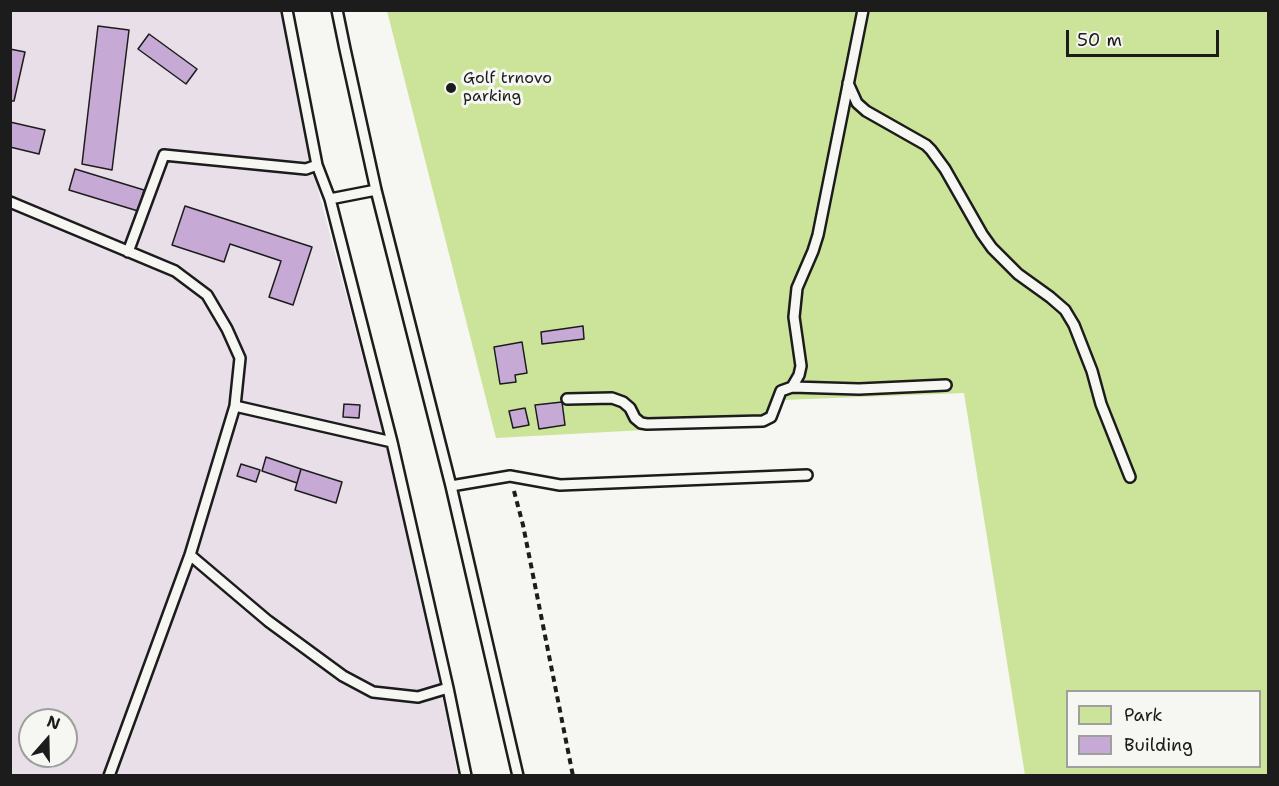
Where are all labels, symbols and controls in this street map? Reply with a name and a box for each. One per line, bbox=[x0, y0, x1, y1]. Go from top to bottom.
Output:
scale bar bbox=[1069, 18, 1222, 56]
text: 50 m bbox=[1077, 28, 1122, 52]
place label: Golf trnovo parking bbox=[463, 69, 552, 107]
marker: Golf trnovo parking bbox=[444, 81, 458, 95]
legend bbox=[1066, 690, 1261, 768]
text: Park bbox=[1124, 703, 1163, 727]
north arrow bbox=[18, 708, 78, 768]
text: N bbox=[44, 710, 63, 735]
text: Building bbox=[1124, 733, 1193, 757]

